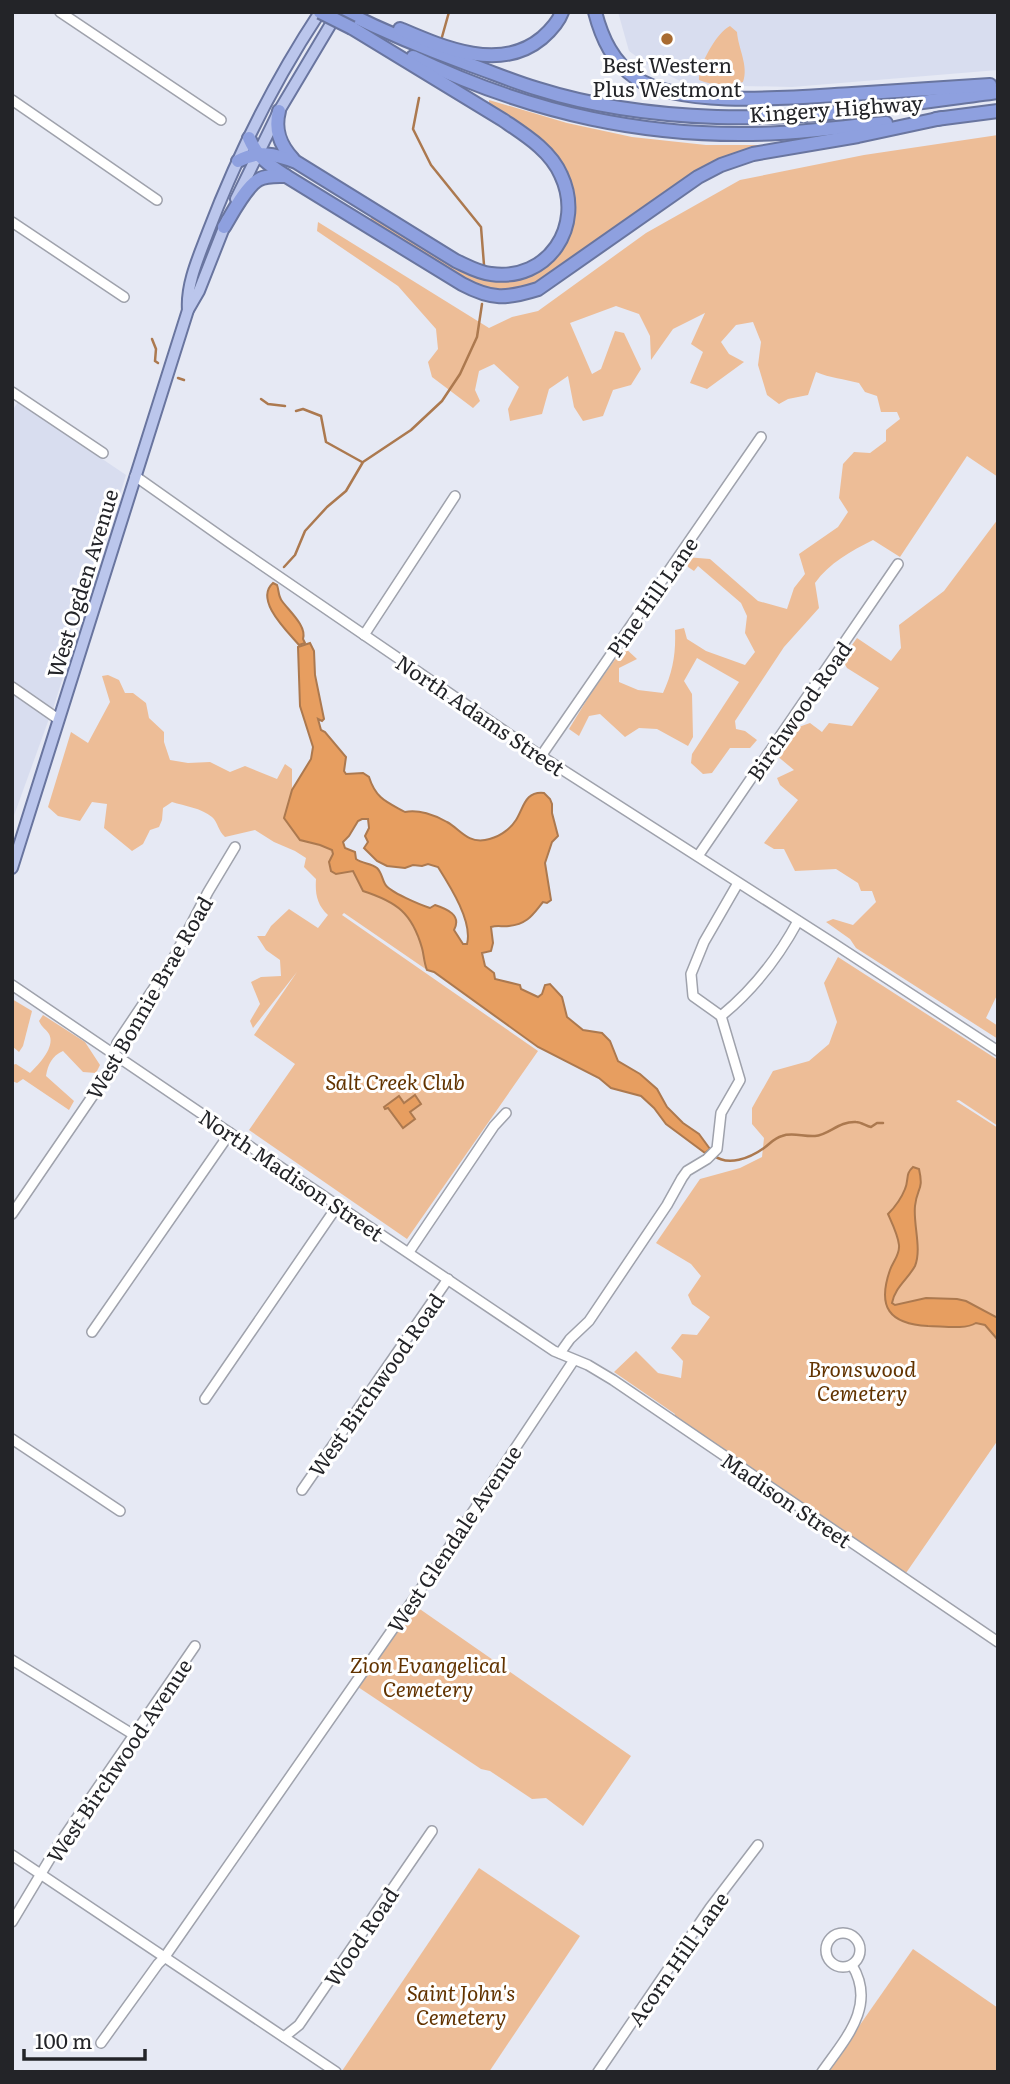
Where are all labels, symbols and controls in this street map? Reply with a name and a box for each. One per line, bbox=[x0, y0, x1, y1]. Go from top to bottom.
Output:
marker: Best Western Plus Westmont bbox=[659, 31, 675, 47]
place label: Best Western Plus Westmont bbox=[592, 48, 742, 103]
street label: Kingery Highway bbox=[748, 85, 925, 129]
street label: West Ogden Avenue bbox=[38, 485, 125, 681]
street label: Pine Hill Lane bbox=[598, 529, 704, 662]
street label: Birchwood Road bbox=[738, 634, 858, 786]
street label: North Adams Street bbox=[390, 646, 572, 783]
street label: West Bonnie Brae Road bbox=[77, 889, 219, 1104]
park label: Salt Creek Club bbox=[325, 1065, 465, 1096]
street label: North Madison Street bbox=[194, 1101, 391, 1248]
street label: West Birchwood Road bbox=[300, 1286, 450, 1482]
park label: Bronswood Cemetery bbox=[808, 1352, 916, 1407]
street label: West Glendale Avenue bbox=[379, 1438, 528, 1638]
street label: Madison Street bbox=[716, 1444, 859, 1554]
park label: Zion Evangelical Cemetery bbox=[349, 1648, 507, 1703]
street label: West Birchwood Avenue bbox=[38, 1651, 198, 1868]
street label: Wood Road bbox=[315, 1880, 405, 1992]
street label: Acorn Hill Lane bbox=[619, 1884, 735, 2032]
park label: Saint John's Cemetery bbox=[407, 1976, 515, 2031]
scale bar bbox=[24, 2018, 145, 2062]
text: 100 m bbox=[35, 2024, 92, 2055]

